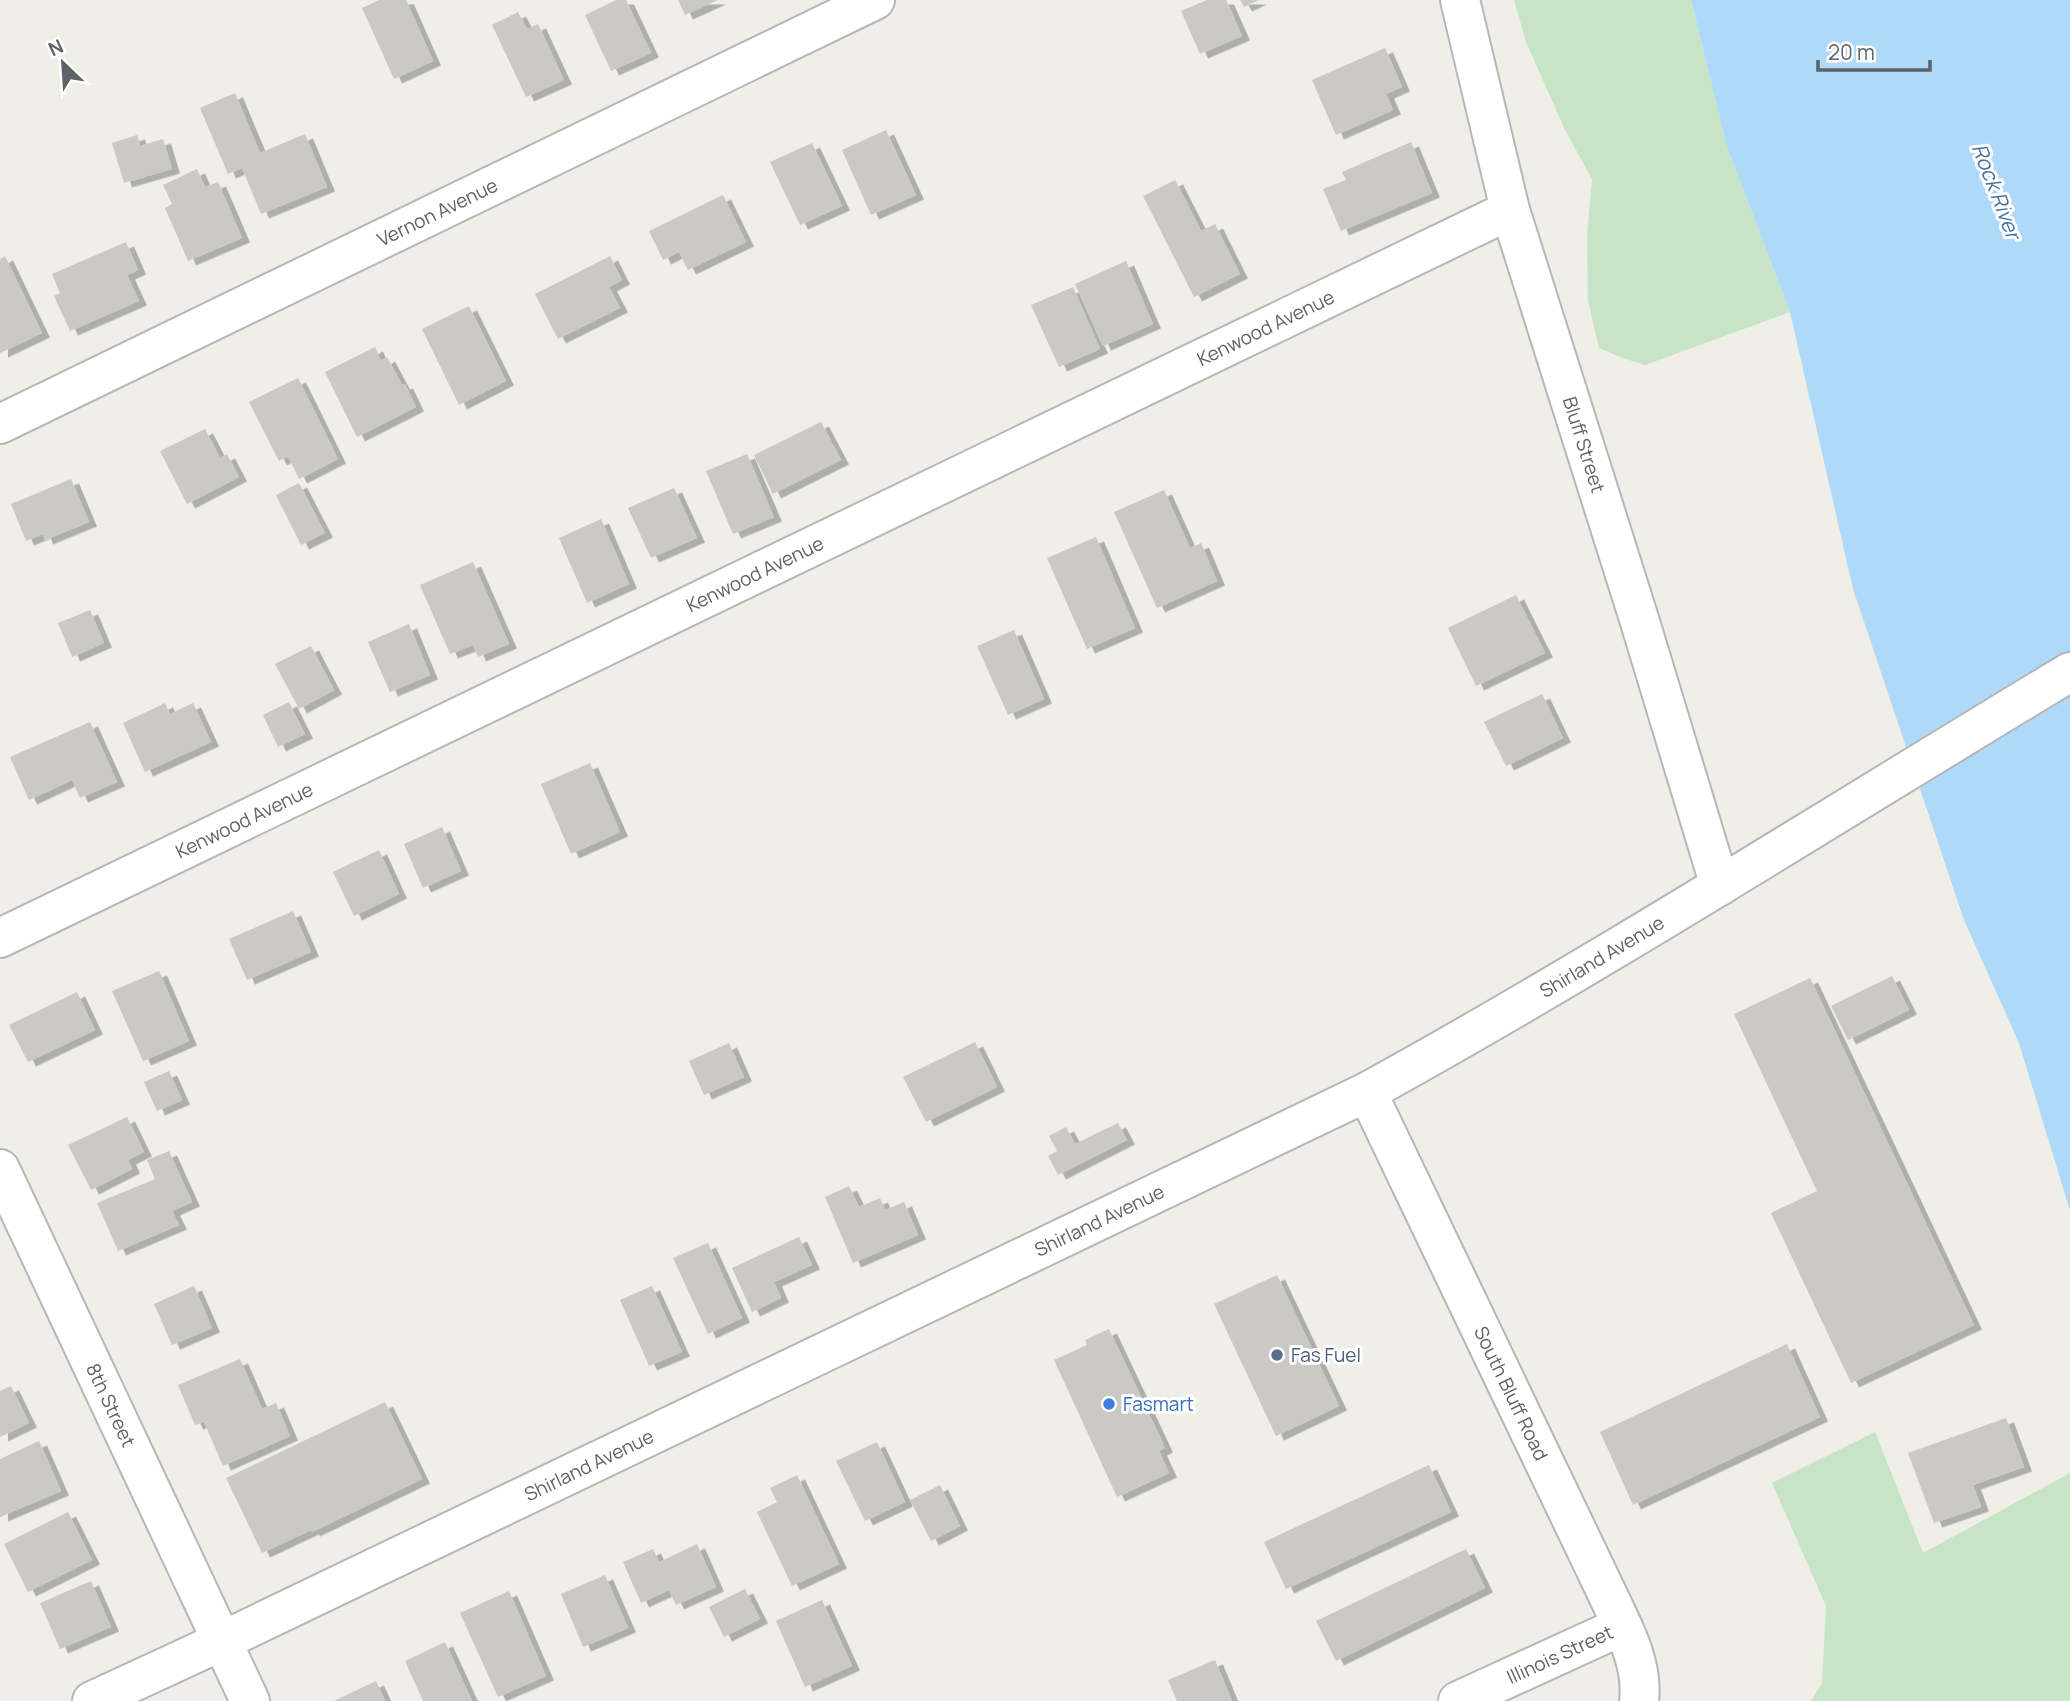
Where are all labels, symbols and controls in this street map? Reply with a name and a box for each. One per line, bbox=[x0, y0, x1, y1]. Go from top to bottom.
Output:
north arrow bbox=[28, 28, 98, 98]
scale bar bbox=[1818, 28, 1930, 72]
text: N bbox=[44, 33, 67, 62]
text: 20 m bbox=[1828, 38, 1875, 66]
water label: Rock River bbox=[1966, 139, 2029, 245]
street label: Vernon Avenue bbox=[373, 172, 502, 252]
street label: Kenwood Avenue bbox=[1193, 284, 1339, 372]
street label: Bluff Street bbox=[1557, 393, 1611, 496]
street label: Kenwood Avenue bbox=[682, 530, 828, 618]
street label: Kenwood Avenue bbox=[171, 776, 317, 864]
street label: Shirland Avenue bbox=[1535, 909, 1669, 1004]
street label: Shirland Avenue bbox=[1030, 1178, 1168, 1263]
street label: South Bluff Road bbox=[1468, 1322, 1554, 1465]
place label: Fas Fuel bbox=[1291, 1342, 1361, 1368]
marker: Fas Fuel bbox=[1269, 1347, 1285, 1363]
street label: 8th Street bbox=[80, 1359, 142, 1451]
place label: Fasmart bbox=[1123, 1391, 1194, 1417]
marker: Fasmart bbox=[1101, 1396, 1117, 1412]
street label: Shirland Avenue bbox=[520, 1423, 658, 1507]
street label: Illinois Street bbox=[1502, 1619, 1617, 1690]

